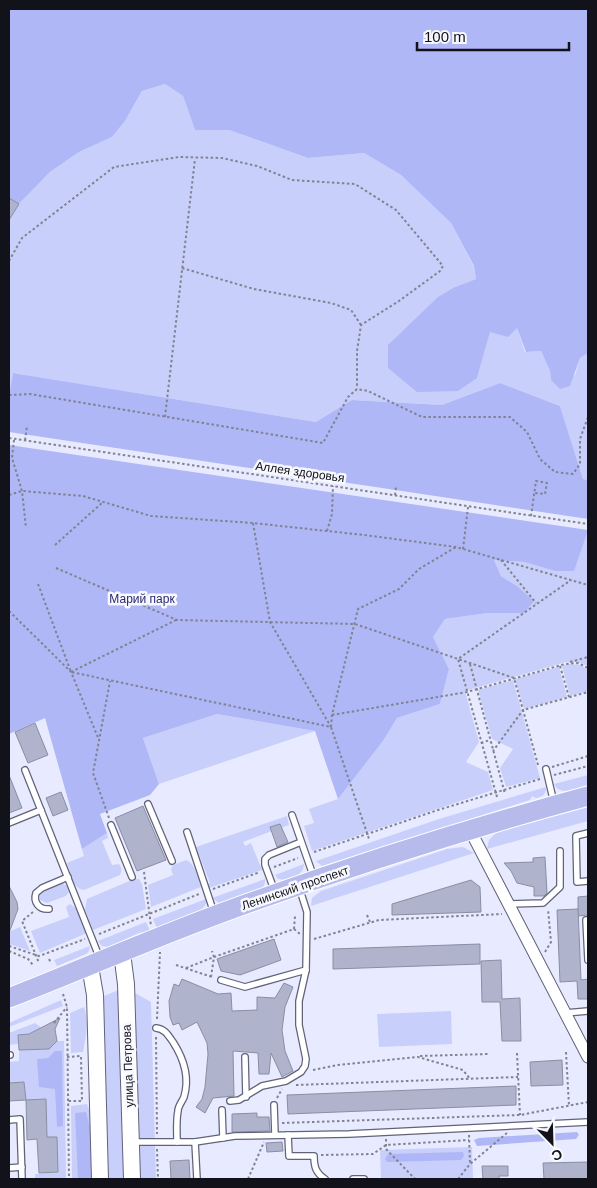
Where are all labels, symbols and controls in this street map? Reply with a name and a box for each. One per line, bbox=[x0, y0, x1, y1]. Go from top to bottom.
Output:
scale bar bbox=[417, 20, 570, 52]
text: 100 m bbox=[424, 28, 466, 45]
street label: Аллея здоровья bbox=[255, 459, 345, 485]
park label: Марий парк bbox=[109, 592, 175, 606]
street label: Ленинский проспект bbox=[240, 863, 351, 913]
street label: улица Петрова bbox=[120, 1024, 136, 1108]
north arrow bbox=[527, 1118, 577, 1168]
text: С bbox=[549, 1146, 565, 1164]

